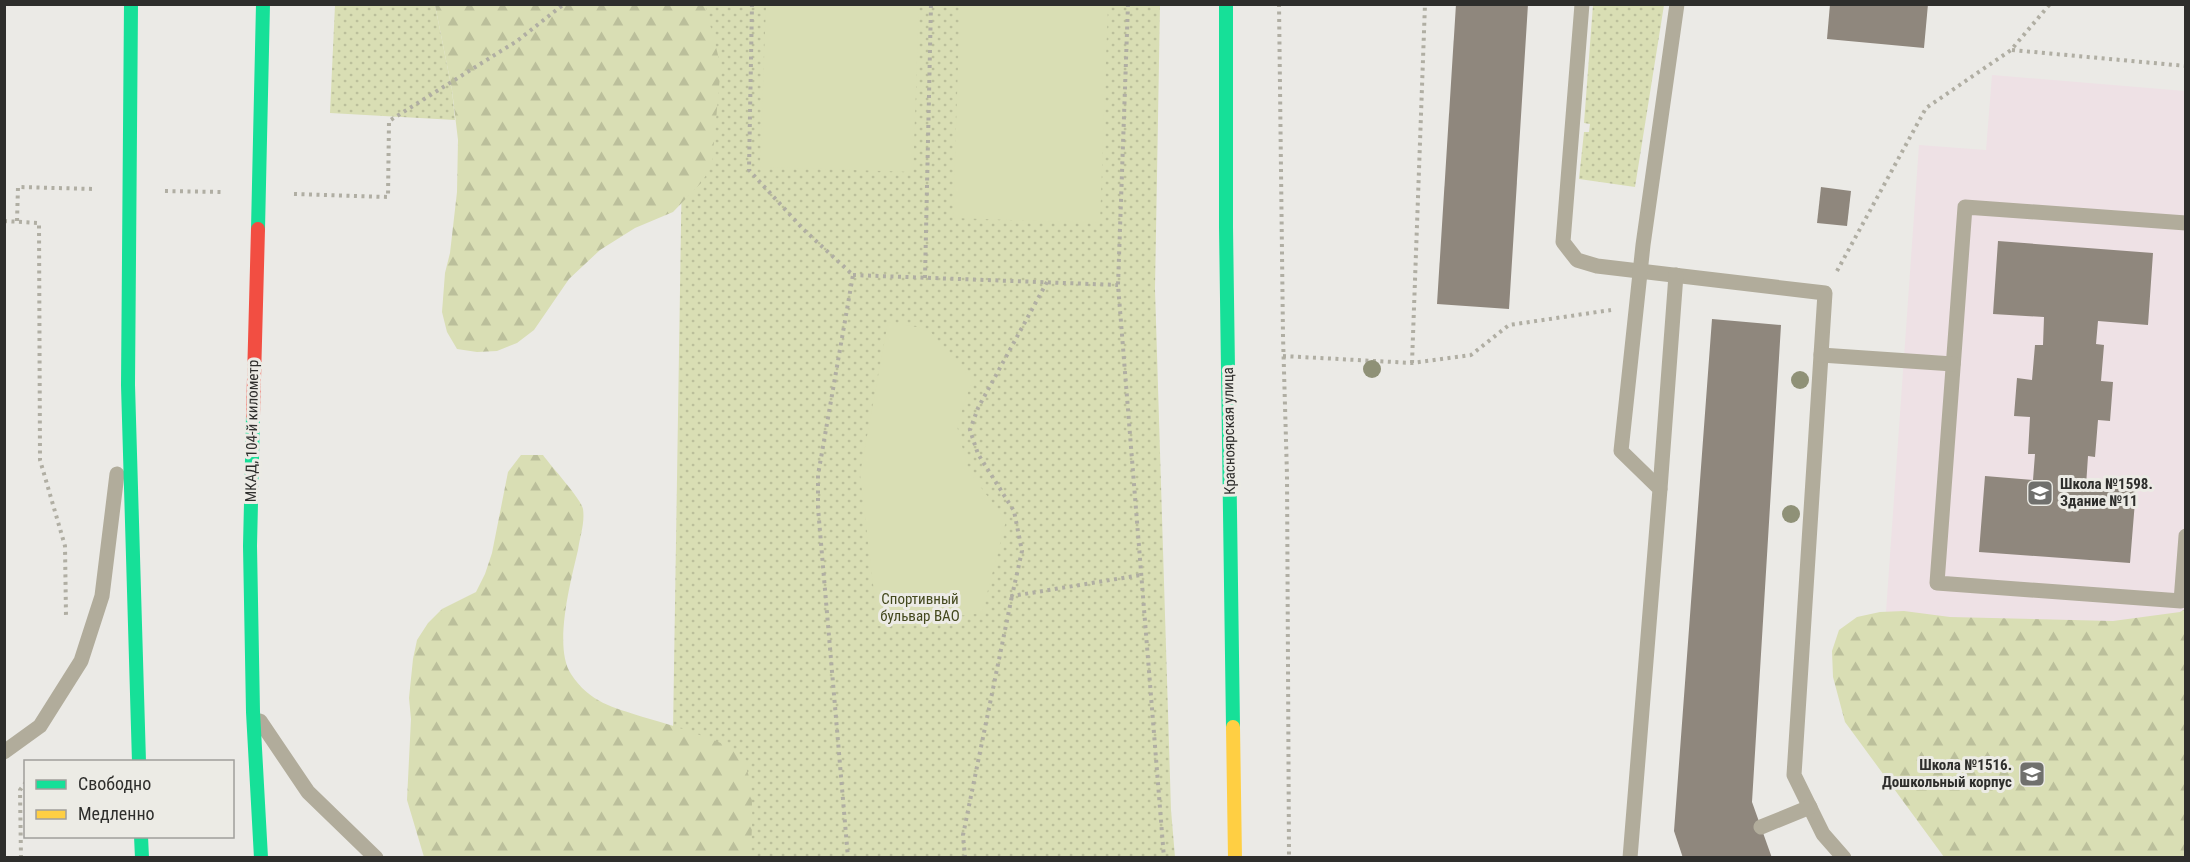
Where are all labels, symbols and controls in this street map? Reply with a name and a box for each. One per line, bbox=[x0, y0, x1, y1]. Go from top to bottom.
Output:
street label: МКАД, 104-й километр bbox=[242, 360, 262, 502]
street label: Красноярская улица bbox=[1219, 367, 1239, 495]
place label: Школа №1598. Здание №11 bbox=[2060, 475, 2153, 510]
school or university icon: Школа №1598. Здание №11 bbox=[2025, 478, 2055, 508]
park label: Спортивный бульвар ВАО bbox=[880, 590, 960, 625]
place label: Школа №1516. Дошкольный корпус bbox=[1882, 756, 2012, 791]
school or university icon: Школа №1516. Дошкольный корпус bbox=[2017, 759, 2047, 789]
legend bbox=[24, 760, 234, 838]
text: Свободно bbox=[78, 773, 151, 794]
text: Медленно bbox=[78, 803, 155, 824]

